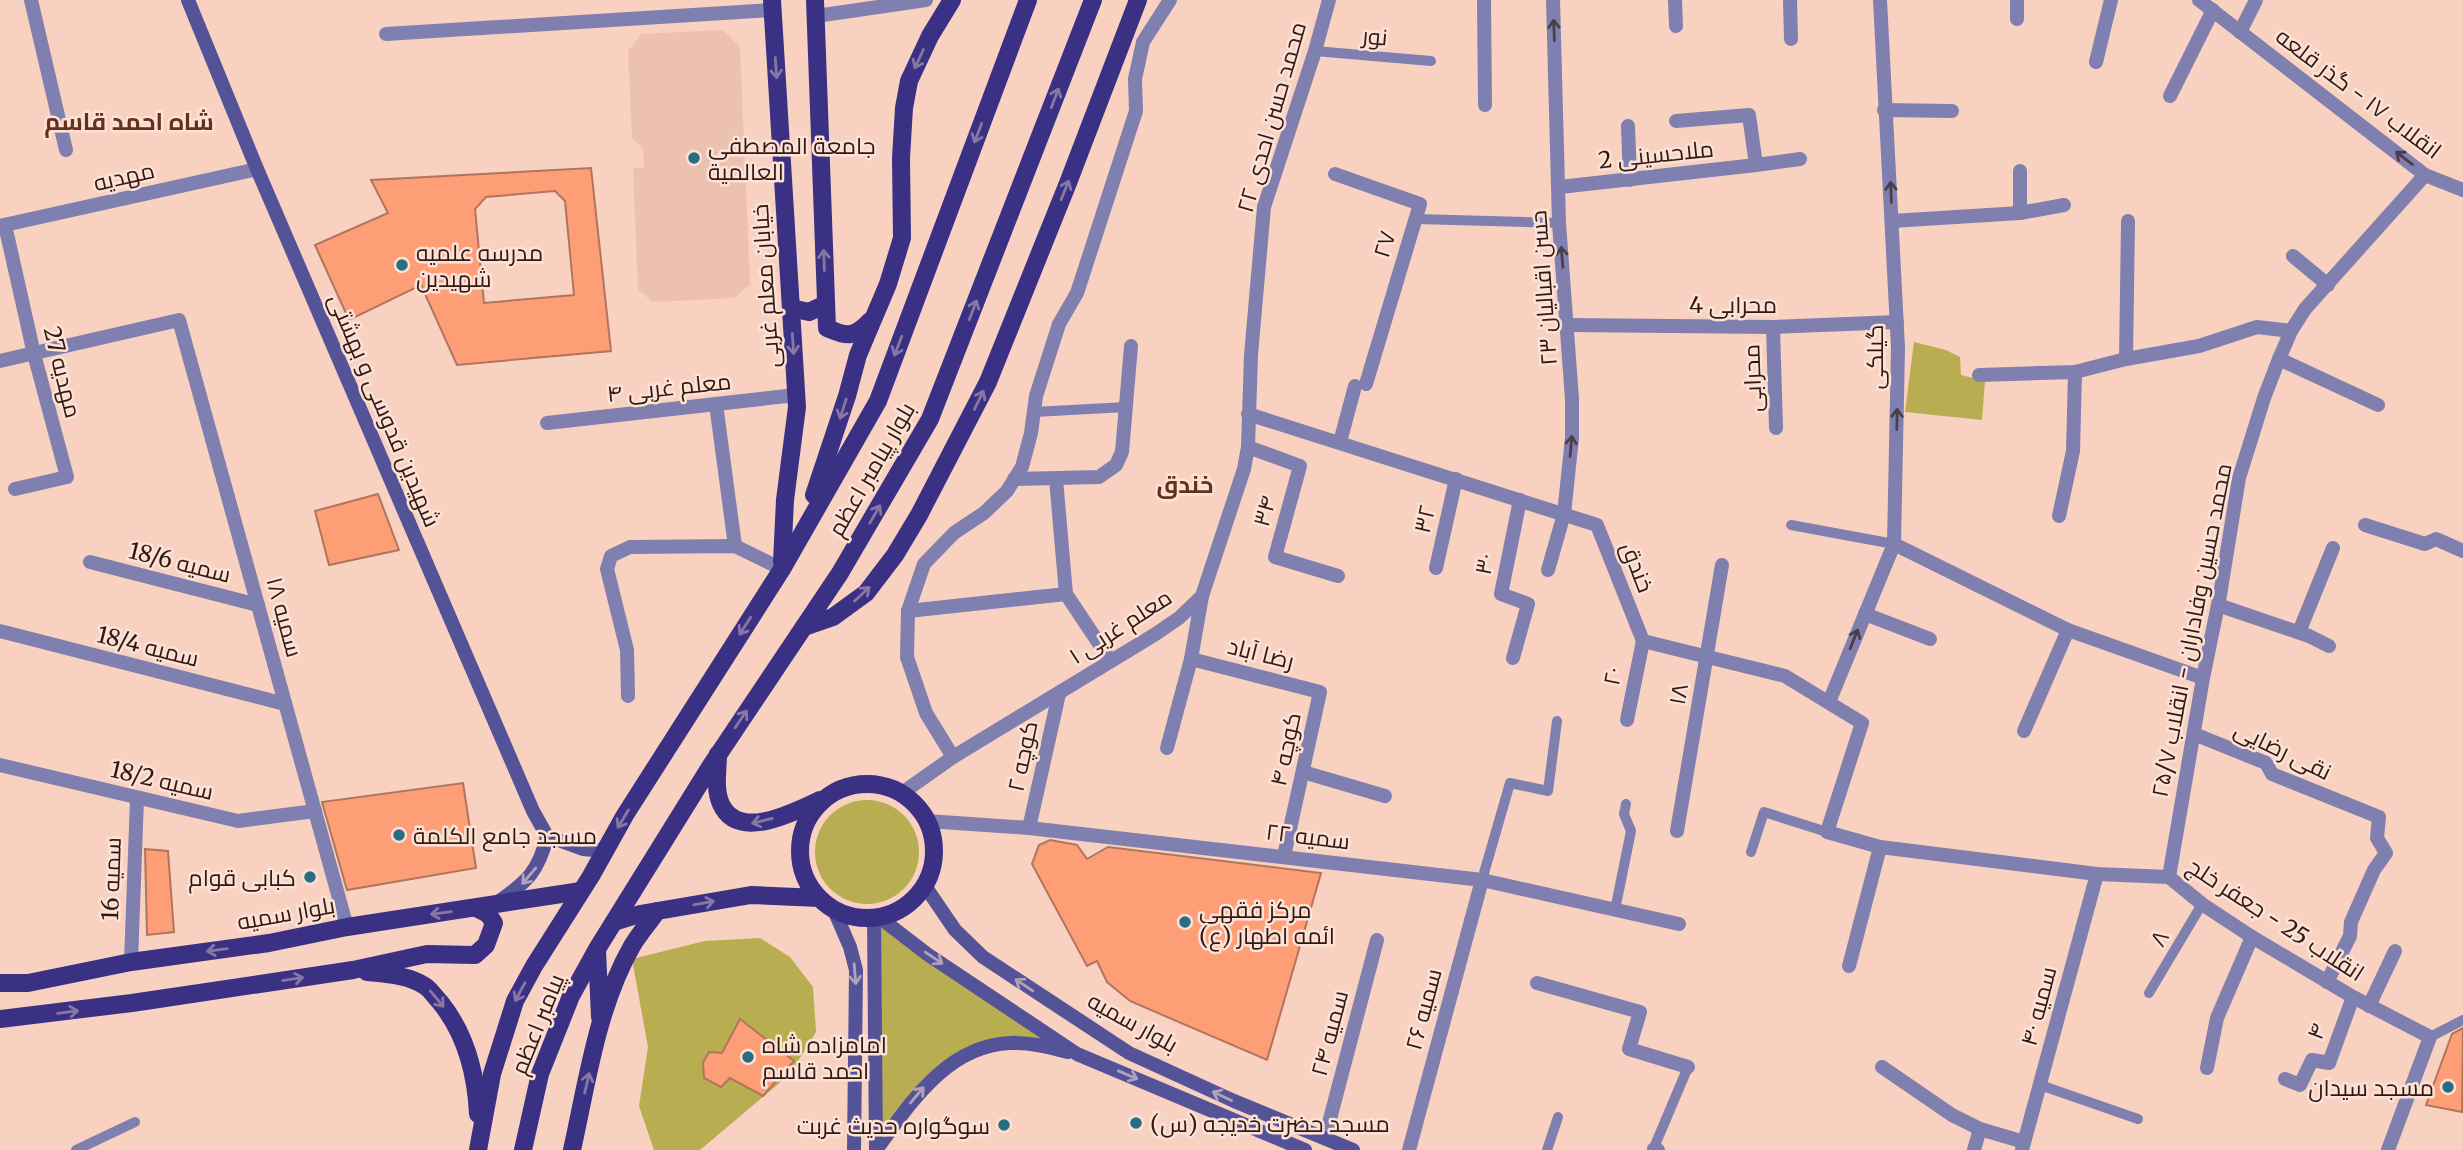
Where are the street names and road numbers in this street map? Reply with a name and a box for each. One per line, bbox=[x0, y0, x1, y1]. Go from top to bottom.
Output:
street label: ۲۲ محمد حسن احدی bbox=[1230, 18, 1312, 216]
street label: نور bbox=[1359, 20, 1389, 52]
street label: انقلاب ۱۷ - گذر قلعه bbox=[2270, 21, 2448, 165]
street label: ملاحسینی 2 bbox=[1597, 134, 1715, 174]
street label: مهدیه bbox=[91, 155, 157, 197]
street label: خیابان معلم غربی bbox=[745, 203, 787, 369]
street label: ۲۳ حسن اقبالیان bbox=[1523, 209, 1563, 367]
street label: ۲۷ bbox=[1366, 227, 1402, 261]
street label: شهیدین قدوسی و بهشتی bbox=[323, 289, 447, 531]
street label: محرابی 4 bbox=[1689, 290, 1777, 319]
street label: مهدیه 27 bbox=[38, 323, 88, 421]
street label: گیلکی bbox=[1860, 325, 1889, 389]
street label: محرابی bbox=[1736, 343, 1768, 413]
street label: معلم غربی ۴ bbox=[605, 366, 733, 410]
street label: بلوار پیامبر اعظم bbox=[821, 397, 923, 542]
street label: محمد حسین وفاداران - انقلاب ۲۵/۷ bbox=[2144, 461, 2238, 799]
street label: ۳۴ bbox=[1246, 492, 1282, 530]
street label: ۳۲ bbox=[1407, 502, 1441, 536]
street label: سمیه 18/6 bbox=[126, 535, 234, 589]
street label: خندق bbox=[1615, 538, 1661, 596]
street label: ۳۰ bbox=[1468, 551, 1500, 577]
street label: سمیه ۱۸ bbox=[260, 574, 310, 660]
street label: معلم غربی ۱ bbox=[1063, 582, 1178, 672]
street label: سمیه 18/4 bbox=[94, 619, 202, 673]
street label: رضا آباد bbox=[1225, 631, 1297, 675]
street label: ۲۰ bbox=[1596, 664, 1628, 688]
street label: ۱۸ bbox=[1662, 681, 1694, 707]
street label: کوچه ۴ bbox=[1263, 710, 1308, 789]
street label: نقی رضایی bbox=[2230, 714, 2336, 786]
street label: کوچه ۲ bbox=[1000, 718, 1045, 794]
street label: سمیه 18/2 bbox=[108, 754, 216, 806]
street label: سمیه ۲۲ bbox=[1264, 816, 1352, 856]
street label: سمیه 16 bbox=[95, 837, 127, 921]
street label: انقلاب 25 - جعفر خلج bbox=[2181, 851, 2370, 989]
street label: بلوار سمیه bbox=[235, 890, 337, 936]
street label: ۸ bbox=[2143, 924, 2175, 952]
street label: سمیه ۴۰ bbox=[2013, 963, 2063, 1049]
street label: سمیه ۲۶ bbox=[1398, 965, 1448, 1053]
street label: پیامبر اعظم bbox=[504, 970, 572, 1079]
street label: بلوار سمیه bbox=[1083, 985, 1183, 1059]
street label: سمیه ۲۴ bbox=[1304, 987, 1354, 1079]
street label: ۴ bbox=[2300, 1019, 2332, 1043]

